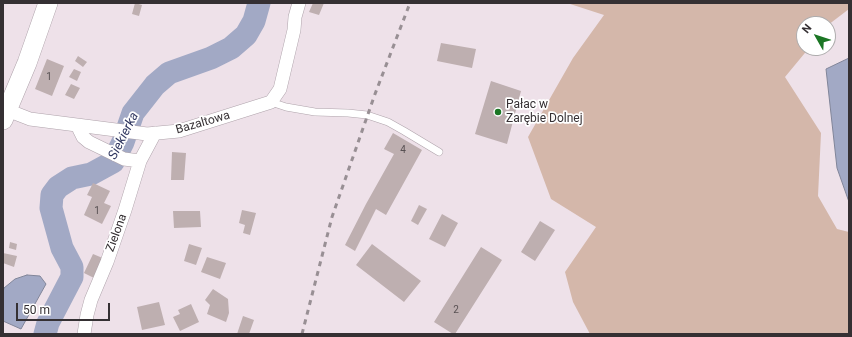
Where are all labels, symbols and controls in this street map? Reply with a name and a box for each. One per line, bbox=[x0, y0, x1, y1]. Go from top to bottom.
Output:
north arrow bbox=[796, 16, 836, 56]
text: N bbox=[800, 22, 815, 36]
house number: 1 bbox=[46, 71, 52, 83]
place label: Pałac w Zarębie Dolnej bbox=[506, 98, 583, 126]
marker: Pałac w Zarębie Dolnej bbox=[493, 107, 503, 117]
street label: Bazaltowa bbox=[174, 108, 232, 138]
water label: Siekierka bbox=[105, 110, 143, 162]
house number: 4 bbox=[400, 144, 406, 156]
house number: 1 bbox=[94, 205, 100, 217]
street label: Zielona bbox=[103, 212, 131, 254]
scale bar bbox=[18, 295, 112, 321]
text: 50 m bbox=[23, 303, 50, 317]
house number: 2 bbox=[453, 304, 459, 316]

